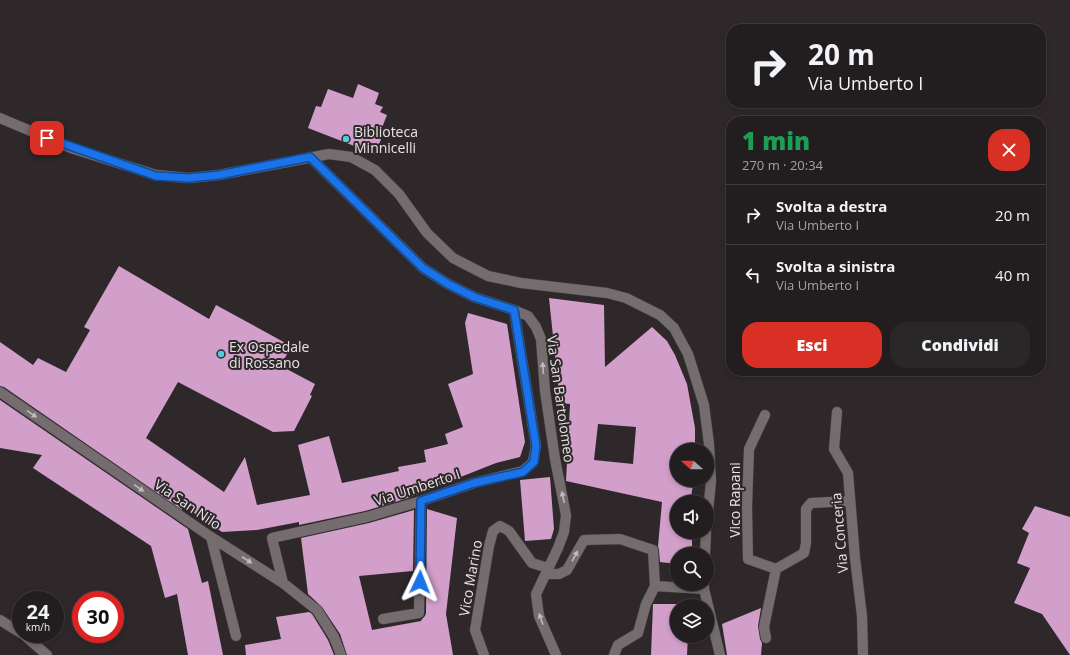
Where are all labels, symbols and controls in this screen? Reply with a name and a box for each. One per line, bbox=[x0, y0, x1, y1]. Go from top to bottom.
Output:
text: 20 m bbox=[808, 35, 875, 73]
icon: right bbox=[742, 40, 794, 92]
text: Via Umberto I bbox=[808, 71, 923, 95]
pin bbox=[30, 121, 64, 155]
place label: Biblioteca Minnicelli bbox=[354, 122, 418, 157]
text: 1 min bbox=[742, 124, 810, 157]
icon: arrive bbox=[36, 127, 58, 149]
button: close bbox=[988, 129, 1030, 171]
marker: Biblioteca Minnicelli bbox=[341, 134, 351, 144]
text: 270 m · 20:34 bbox=[742, 156, 823, 174]
text: Svolta a destra bbox=[776, 196, 887, 216]
icon: right bbox=[742, 204, 764, 226]
text: 20 m bbox=[995, 205, 1030, 225]
text: Via Umberto I bbox=[776, 216, 859, 234]
text: Svolta a sinistra bbox=[776, 256, 895, 276]
icon: left bbox=[742, 264, 764, 286]
text: 40 m bbox=[995, 265, 1030, 285]
text: Via Umberto I bbox=[776, 276, 859, 294]
button: Esci bbox=[742, 322, 882, 368]
button: Condividi bbox=[890, 322, 1030, 368]
street label: Via San Bartolomeo bbox=[543, 334, 579, 464]
place label: Ex Ospedale di Rossano bbox=[229, 337, 310, 372]
marker: Ex Ospedale di Rossano bbox=[216, 349, 226, 359]
one-way arrow bbox=[540, 362, 547, 374]
one-way arrow bbox=[27, 410, 37, 418]
north arrow bbox=[670, 443, 714, 487]
map controls bbox=[670, 443, 714, 643]
street label: Vico Rapani bbox=[725, 462, 744, 538]
street label: Via Umberto I bbox=[371, 464, 463, 510]
street label: Via San Nilo bbox=[151, 475, 225, 533]
one-way arrow bbox=[134, 484, 144, 492]
one-way arrow bbox=[559, 491, 565, 503]
street label: Via Conceria bbox=[826, 492, 852, 574]
button: sound bbox=[670, 495, 714, 539]
street label: Vico Marino bbox=[454, 538, 486, 618]
button: search bbox=[670, 547, 714, 591]
one-way arrow bbox=[572, 550, 579, 561]
one-way arrow bbox=[241, 557, 253, 564]
position arrow bbox=[399, 561, 441, 603]
speed limit sign: 30 bbox=[72, 591, 124, 643]
text: 24 bbox=[27, 598, 49, 625]
button: layers bbox=[670, 599, 714, 643]
one-way arrow bbox=[537, 613, 543, 625]
text: km/h bbox=[26, 620, 50, 634]

